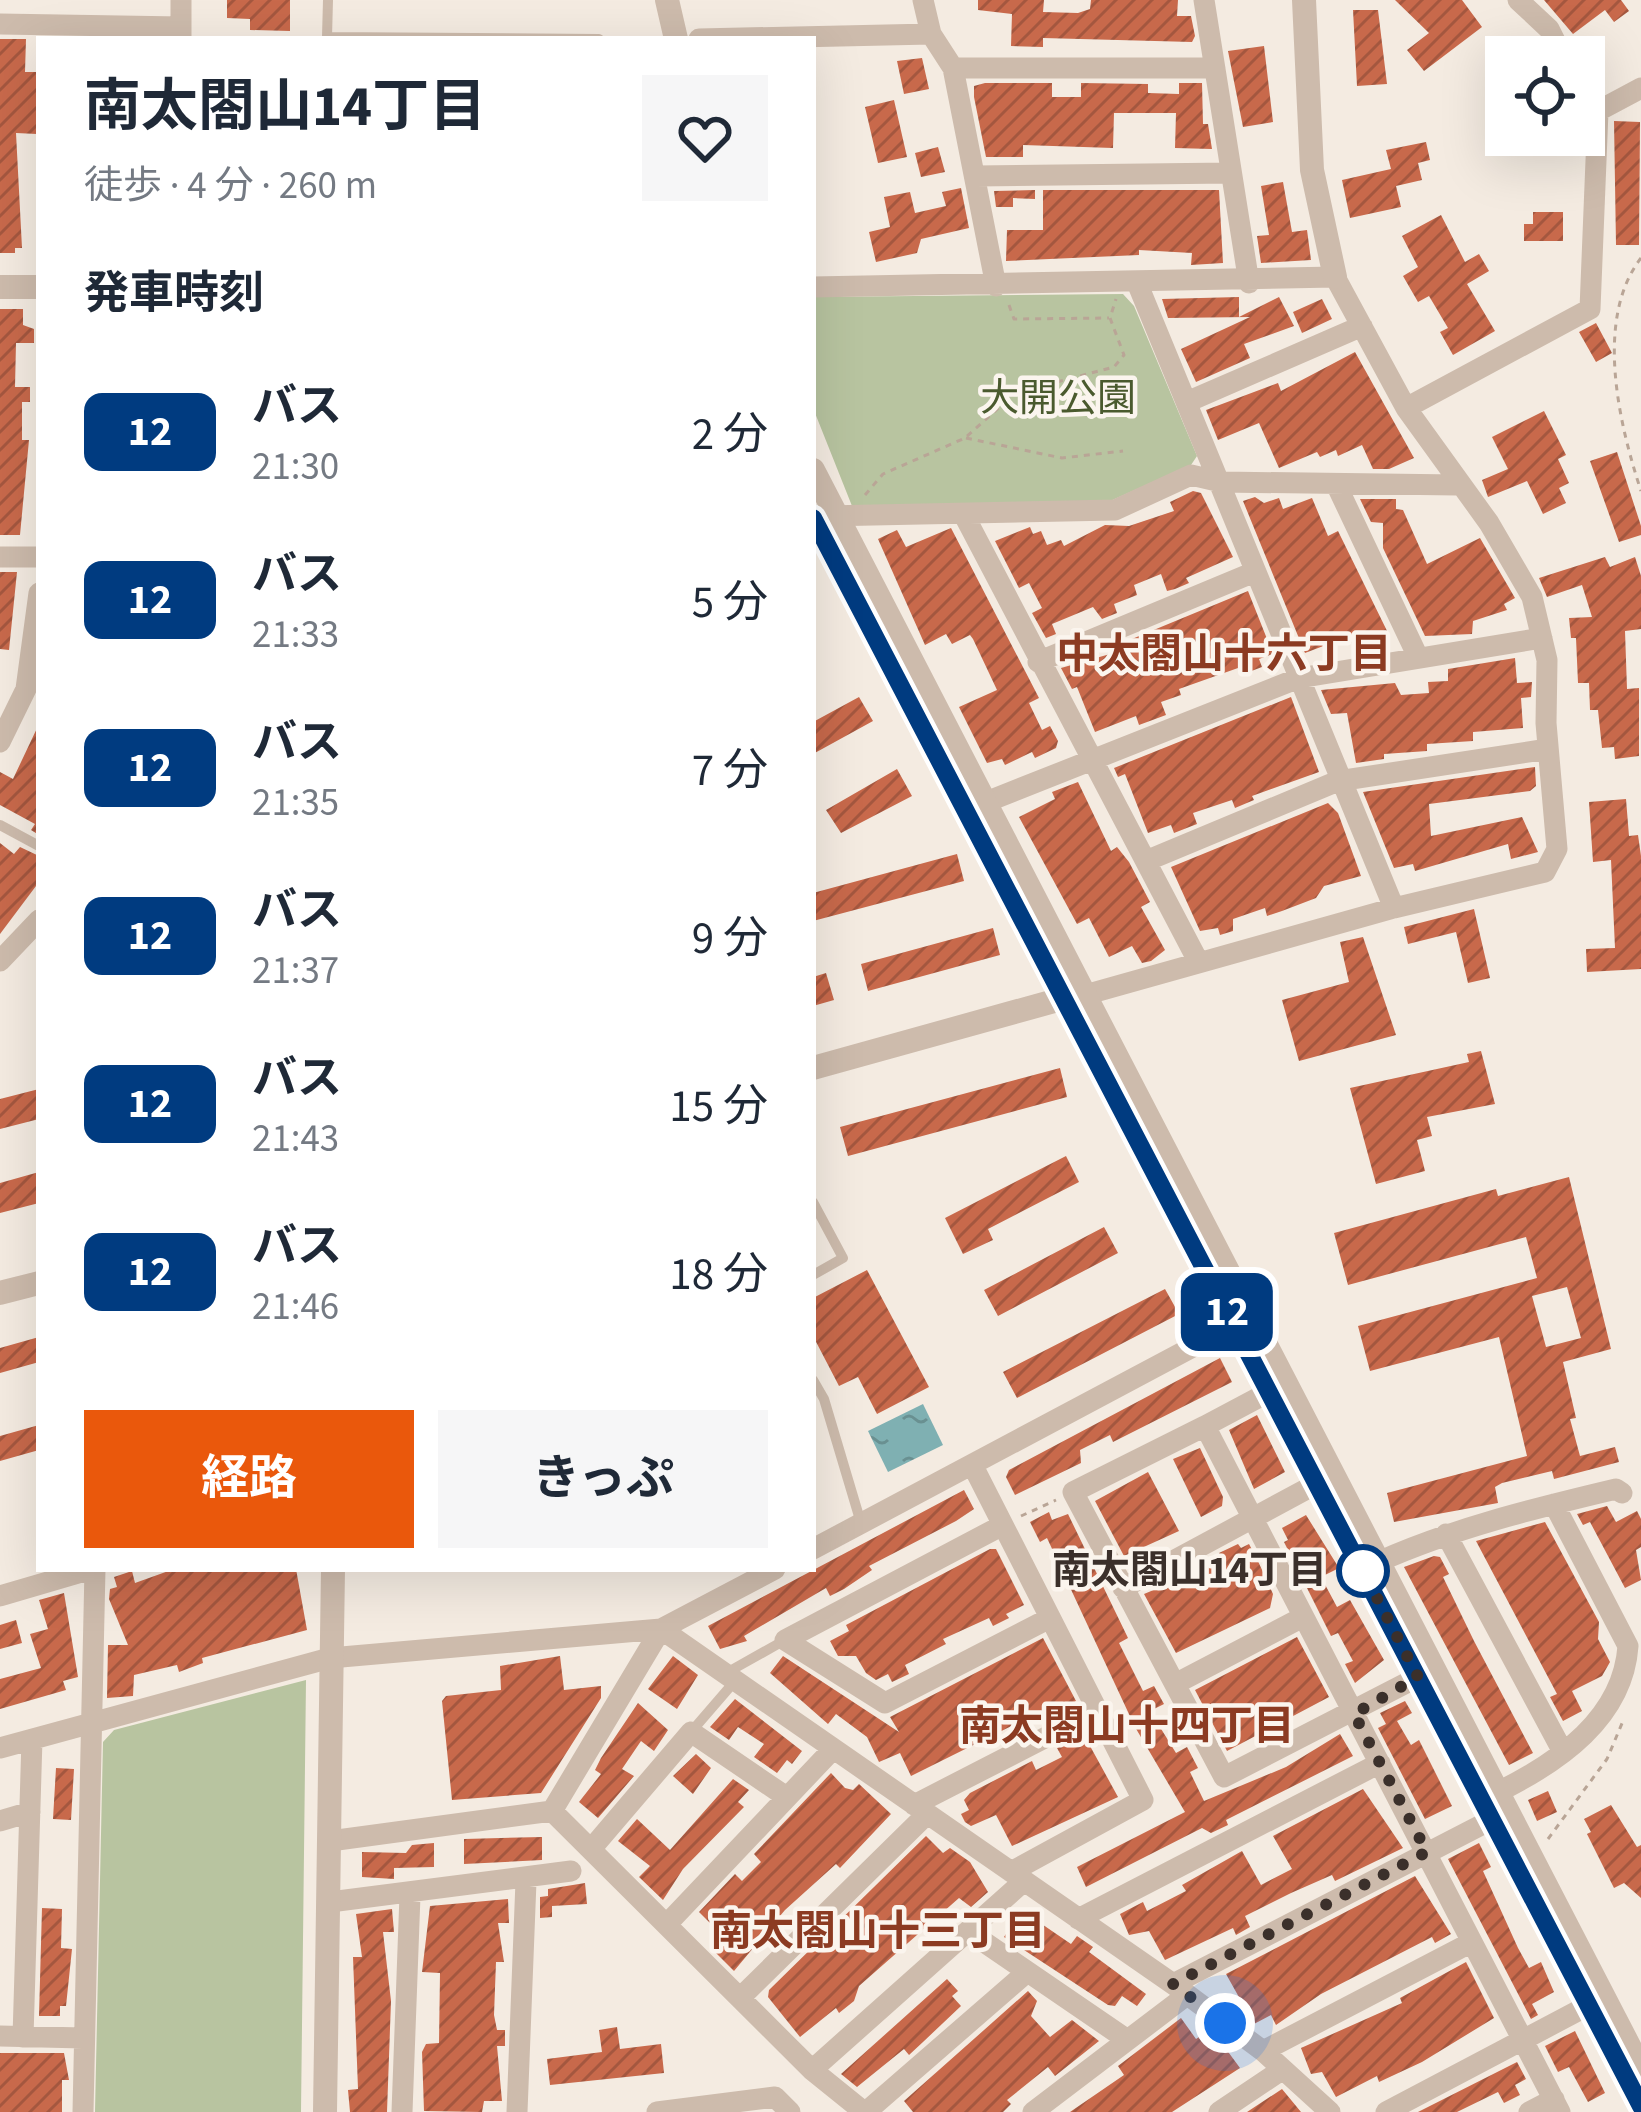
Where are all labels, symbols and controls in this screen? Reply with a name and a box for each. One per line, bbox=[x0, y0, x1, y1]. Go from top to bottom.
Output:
map controls bbox=[1485, 36, 1605, 156]
button: locate bbox=[1485, 36, 1605, 156]
text: 南太閤山14丁目 bbox=[84, 67, 486, 148]
button: heart bbox=[642, 75, 768, 201]
text: 徒歩 · 4 分 · 260 m bbox=[84, 158, 377, 214]
text: 発車時刻 bbox=[84, 262, 264, 326]
park label: 大開公園 bbox=[980, 371, 1136, 427]
text: バス bbox=[252, 375, 342, 439]
text: 12 bbox=[128, 402, 172, 462]
text: 2 分 bbox=[692, 403, 768, 467]
text: 21:30 bbox=[252, 439, 339, 495]
text: バス bbox=[252, 543, 342, 607]
text: 12 bbox=[128, 570, 172, 630]
text: 5 分 bbox=[692, 571, 768, 635]
text: 21:33 bbox=[252, 607, 339, 663]
district label: 中太閤山十六丁目 bbox=[1056, 625, 1392, 685]
text: バス bbox=[252, 711, 342, 775]
text: 12 bbox=[128, 738, 172, 798]
text: 7 分 bbox=[692, 739, 768, 803]
text: 21:35 bbox=[252, 775, 339, 831]
text: バス bbox=[252, 879, 342, 943]
text: 12 bbox=[128, 906, 172, 966]
text: 9 分 bbox=[692, 907, 768, 971]
text: 21:37 bbox=[252, 943, 339, 999]
text: バス bbox=[252, 1047, 342, 1111]
text: 12 bbox=[128, 1074, 172, 1134]
text: 15 分 bbox=[669, 1075, 768, 1139]
text: 21:43 bbox=[252, 1111, 339, 1167]
text: バス bbox=[252, 1215, 342, 1279]
text: 12 bbox=[128, 1242, 172, 1302]
text: 18 分 bbox=[669, 1243, 768, 1307]
line badge: 12 bbox=[1173, 1273, 1281, 1351]
text: 21:46 bbox=[252, 1279, 339, 1335]
text: 12 bbox=[1205, 1282, 1249, 1342]
button: 経路 bbox=[84, 1410, 414, 1548]
button: きっぷ bbox=[438, 1410, 768, 1548]
place label: 南太閤山14丁目 bbox=[1052, 1543, 1327, 1599]
marker: 南太閤山14丁目 bbox=[1338, 1546, 1388, 1596]
district label: 南太閤山十四丁目 bbox=[959, 1697, 1295, 1757]
district label: 南太閤山十三丁目 bbox=[710, 1902, 1046, 1962]
your location bbox=[1195, 1993, 1255, 2053]

